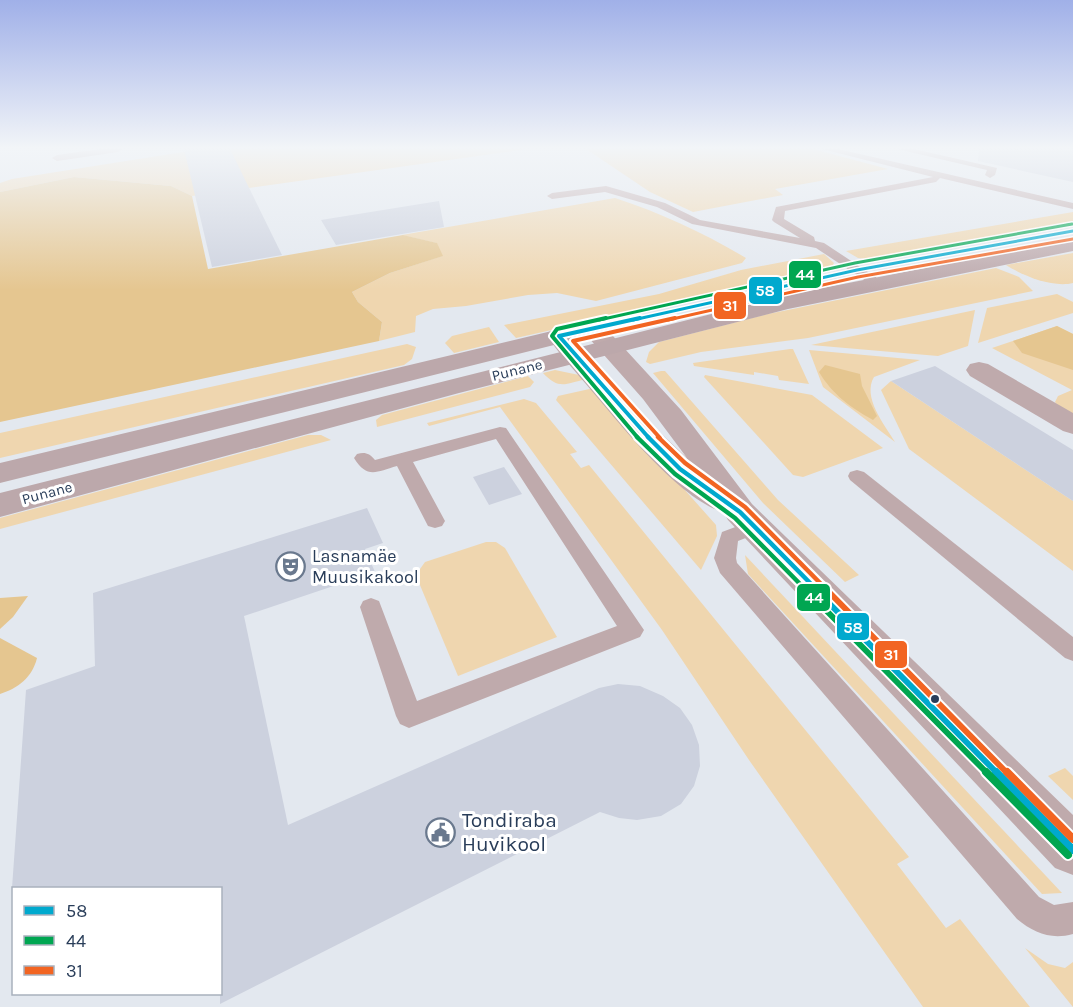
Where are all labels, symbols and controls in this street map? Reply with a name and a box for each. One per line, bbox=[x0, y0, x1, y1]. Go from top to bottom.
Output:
line badge: 44 bbox=[788, 260, 822, 289]
text: 44 bbox=[795, 265, 815, 284]
line badge: 58 bbox=[748, 276, 783, 305]
text: 58 bbox=[755, 281, 775, 300]
line badge: 31 bbox=[713, 291, 747, 320]
text: 31 bbox=[722, 296, 738, 315]
street label: Punane bbox=[490, 355, 544, 385]
street label: Punane bbox=[20, 478, 74, 508]
place label: Lasnamäe Muusikakool bbox=[312, 545, 419, 588]
theatre icon: Lasnamäe Muusikakool bbox=[275, 550, 307, 582]
line badge: 44 bbox=[796, 583, 831, 612]
text: 44 bbox=[804, 588, 824, 607]
line badge: 58 bbox=[836, 612, 870, 641]
text: 58 bbox=[843, 618, 863, 637]
line badge: 31 bbox=[874, 640, 908, 669]
text: 31 bbox=[883, 645, 899, 664]
unlabelled marker bbox=[929, 693, 941, 705]
place label: Tondiraba Huvikool bbox=[462, 808, 557, 856]
public building icon: Tondiraba Huvikool bbox=[425, 816, 457, 848]
legend bbox=[12, 887, 222, 995]
text: 58 bbox=[66, 900, 87, 922]
text: 44 bbox=[66, 930, 86, 952]
text: 31 bbox=[66, 960, 83, 982]

